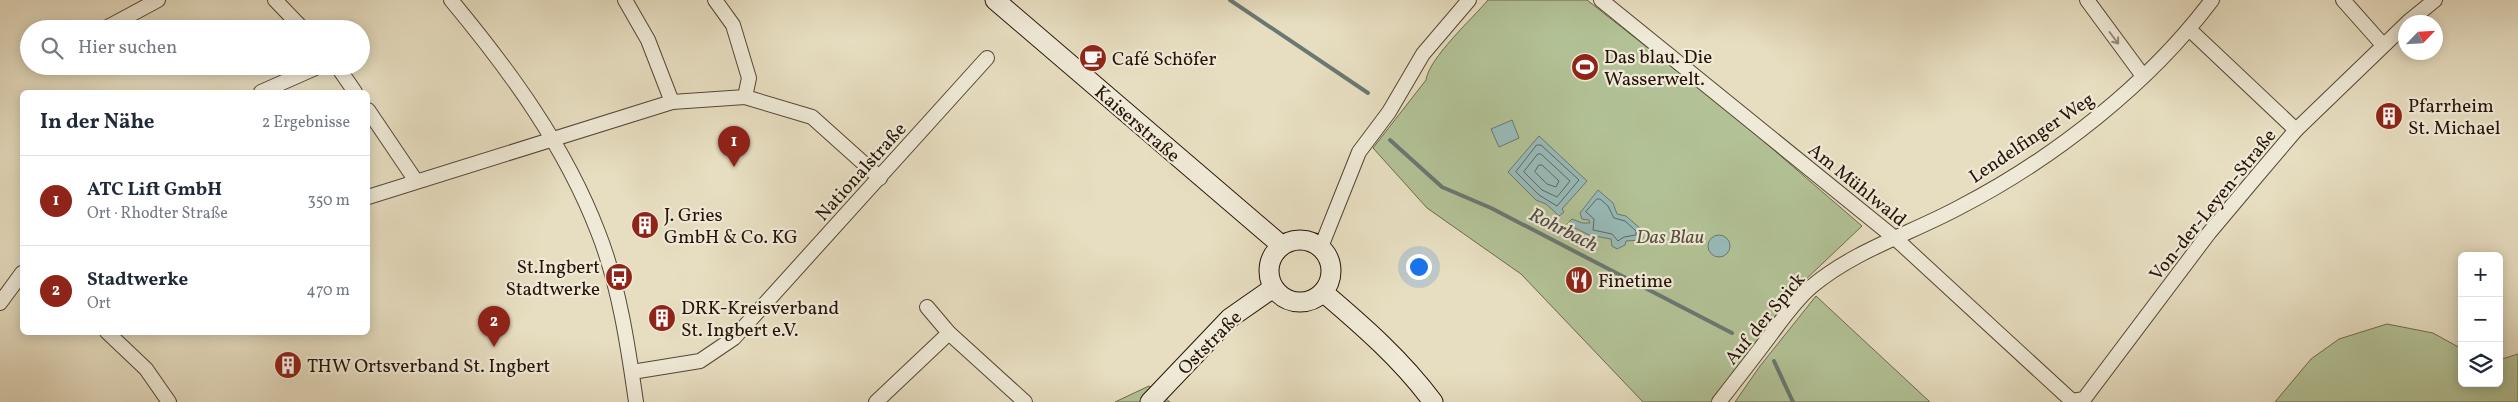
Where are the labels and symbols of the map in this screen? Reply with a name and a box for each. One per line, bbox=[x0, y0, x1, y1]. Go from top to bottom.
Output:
north arrow bbox=[2398, 15, 2443, 60]
one-way arrow bbox=[2109, 31, 2120, 44]
cafe icon: Café Schöfer bbox=[1078, 43, 1108, 73]
place label: Das blau. Die Wasserwelt. bbox=[1604, 45, 1712, 93]
place label: Café Schöfer bbox=[1112, 47, 1217, 73]
sports icon: Das blau. Die Wasserwelt. bbox=[1570, 52, 1600, 82]
street label: Kaiserstraße bbox=[1088, 80, 1185, 169]
street label: Lendelfinger Weg bbox=[1964, 87, 2100, 190]
place label: Pfarrheim St. Michael bbox=[2408, 94, 2501, 142]
building icon: Pfarrheim St. Michael bbox=[2374, 101, 2404, 131]
street label: Nationalstraße bbox=[810, 117, 913, 227]
street label: Von-der-Leyen-Straße bbox=[2144, 124, 2283, 287]
pin: 1 bbox=[718, 126, 750, 167]
street label: Am Mühlwald bbox=[1802, 138, 1911, 233]
water label: Rohrbach bbox=[1524, 201, 1603, 260]
place label: J. Gries GmbH & Co. KG bbox=[664, 203, 798, 251]
building icon: J. Gries GmbH & Co. KG bbox=[630, 210, 660, 240]
park label: Das Blau bbox=[1636, 225, 1704, 251]
your location bbox=[1406, 254, 1432, 280]
place label: St.Ingbert Stadtwerke bbox=[505, 255, 600, 303]
bus stop icon: St.Ingbert Stadtwerke bbox=[604, 262, 634, 292]
restaurant icon: Finetime bbox=[1564, 265, 1594, 295]
street label: Auf der Spick bbox=[1719, 268, 1812, 371]
place label: Finetime bbox=[1598, 269, 1672, 295]
place label: DRK-Kreisverband St. Ingbert e.V. bbox=[681, 296, 839, 344]
building icon: DRK-Kreisverband St. Ingbert e.V. bbox=[647, 303, 677, 333]
street label: Oststraße bbox=[1172, 305, 1248, 381]
pin: 2 bbox=[478, 306, 510, 347]
building icon: THW Ortsverband St. Ingbert bbox=[273, 350, 303, 380]
place label: THW Ortsverband St. Ingbert bbox=[307, 354, 551, 380]

